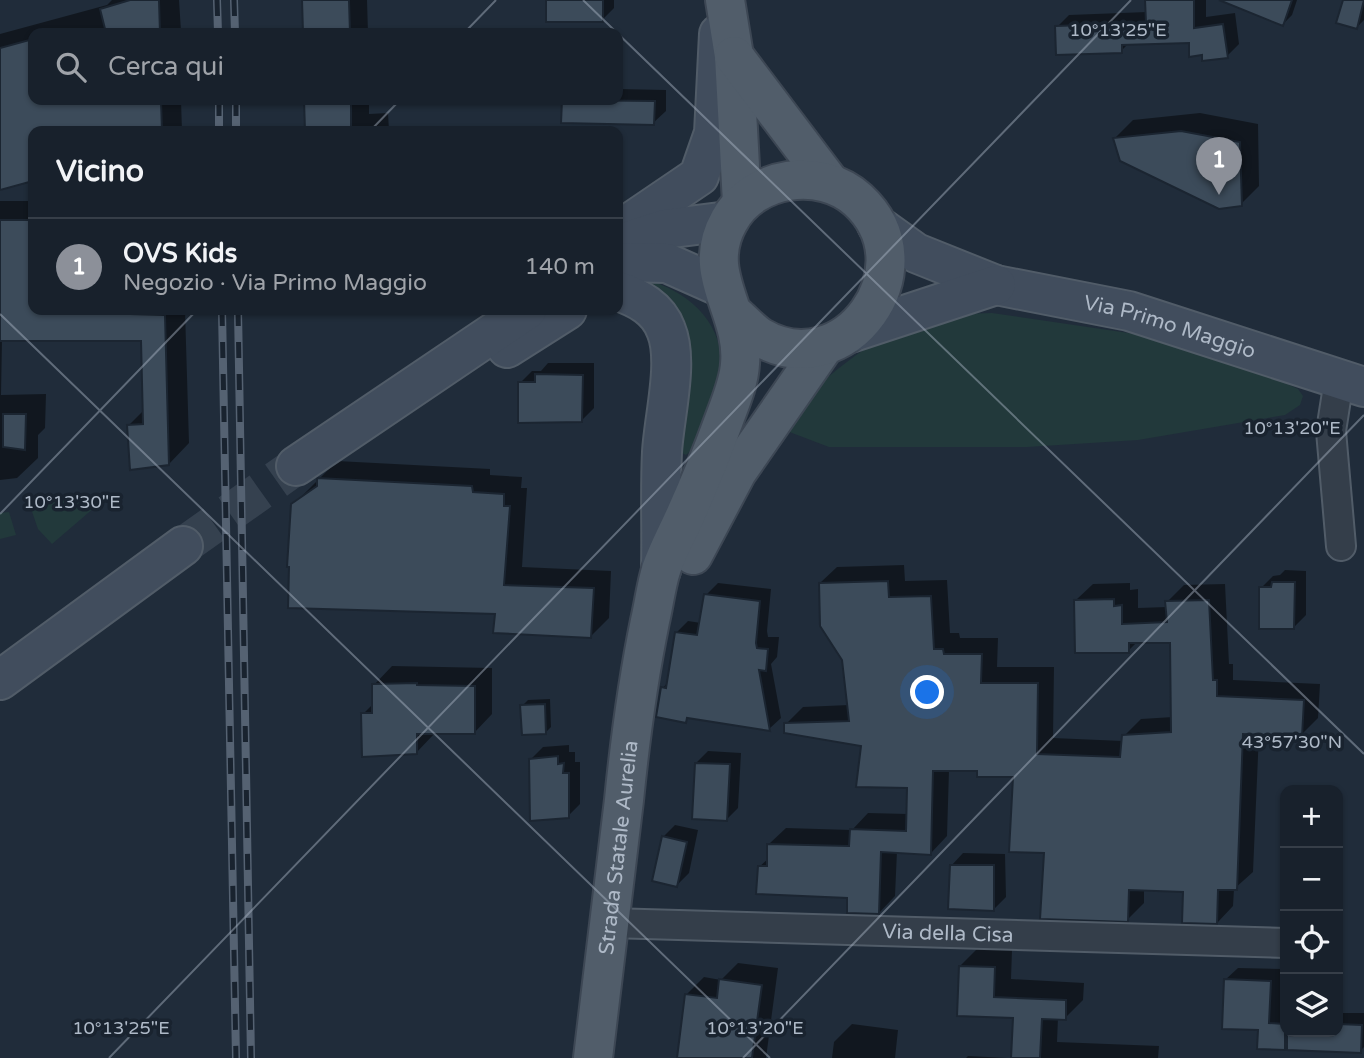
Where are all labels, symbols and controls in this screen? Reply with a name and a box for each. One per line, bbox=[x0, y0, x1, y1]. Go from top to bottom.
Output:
text: 10°13'25"E bbox=[1069, 19, 1167, 41]
search box bbox=[28, 28, 623, 105]
icon: search bbox=[52, 48, 90, 86]
text: Cerca qui bbox=[108, 51, 224, 82]
pin: 1 bbox=[1196, 137, 1242, 195]
text: Vicino bbox=[56, 153, 144, 190]
text: OVS Kids bbox=[123, 238, 237, 269]
text: 1 bbox=[72, 253, 86, 281]
text: 140 m bbox=[525, 253, 595, 281]
text: Negozio · Via Primo Maggio bbox=[123, 269, 427, 297]
street label: Via Primo Maggio bbox=[1082, 290, 1259, 364]
text: 10°13'20"E bbox=[1243, 417, 1341, 439]
text: 10°13'30"E bbox=[23, 491, 121, 513]
your location bbox=[910, 675, 944, 709]
text: 43°57'30"N bbox=[1242, 731, 1342, 753]
street label: Strada Statale Aurelia bbox=[593, 739, 643, 956]
map controls bbox=[1280, 785, 1343, 1037]
button: + bbox=[1280, 785, 1343, 848]
button: − bbox=[1280, 848, 1343, 911]
button: locate bbox=[1280, 911, 1343, 974]
street label: Via della Cisa bbox=[882, 919, 1014, 947]
button: layers bbox=[1280, 974, 1343, 1037]
text: 10°13'25"E bbox=[72, 1017, 170, 1039]
text: 10°13'20"E bbox=[706, 1017, 804, 1039]

